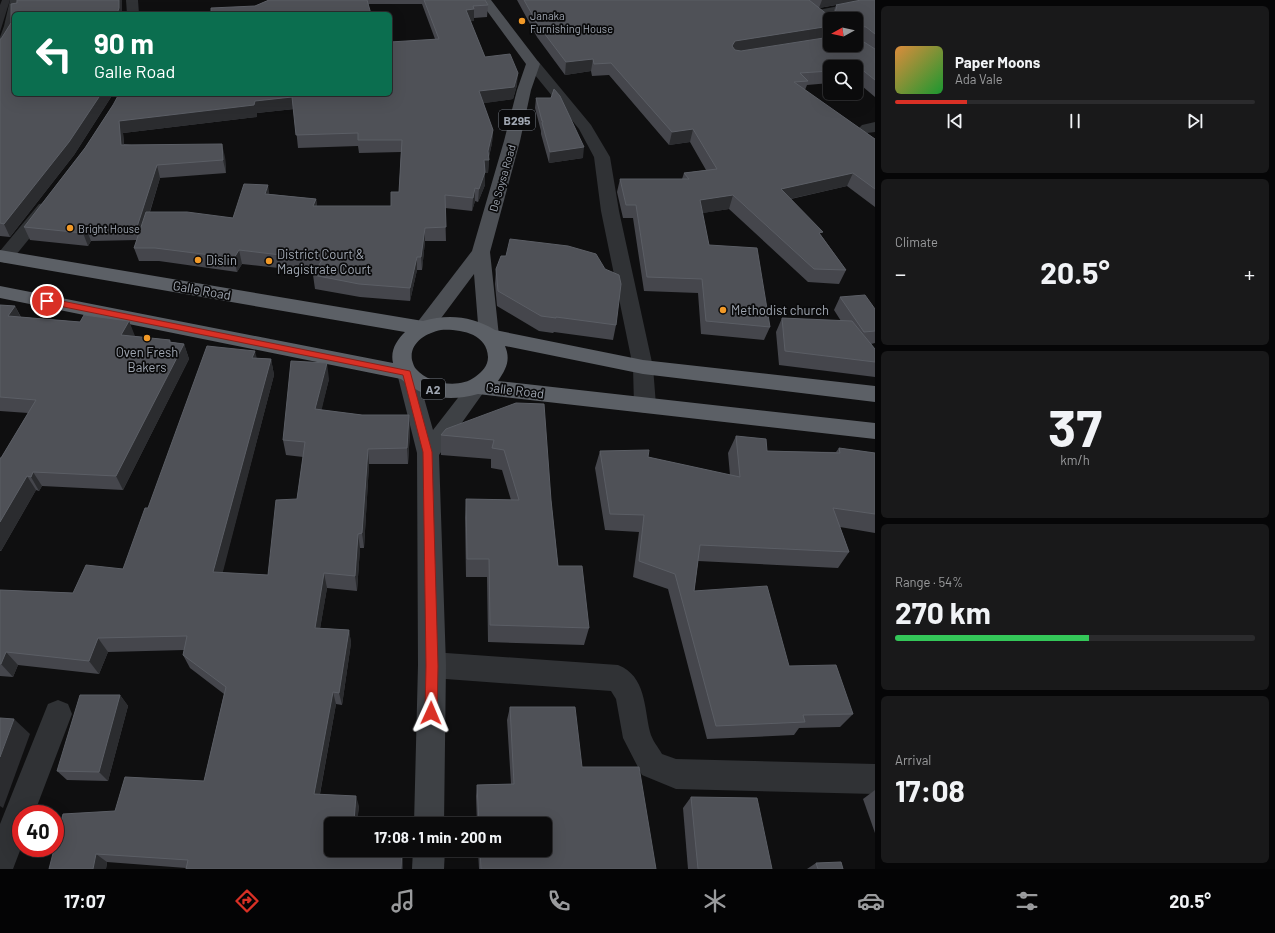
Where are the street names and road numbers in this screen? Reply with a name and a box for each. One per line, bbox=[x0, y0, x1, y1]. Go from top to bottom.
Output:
road number: B295 bbox=[499, 110, 535, 130]
street label: De Soysa Road bbox=[486, 143, 518, 213]
street label: Galle Road bbox=[172, 277, 232, 303]
street label: Galle Road bbox=[485, 378, 545, 402]
road number: A2 bbox=[421, 379, 445, 399]

